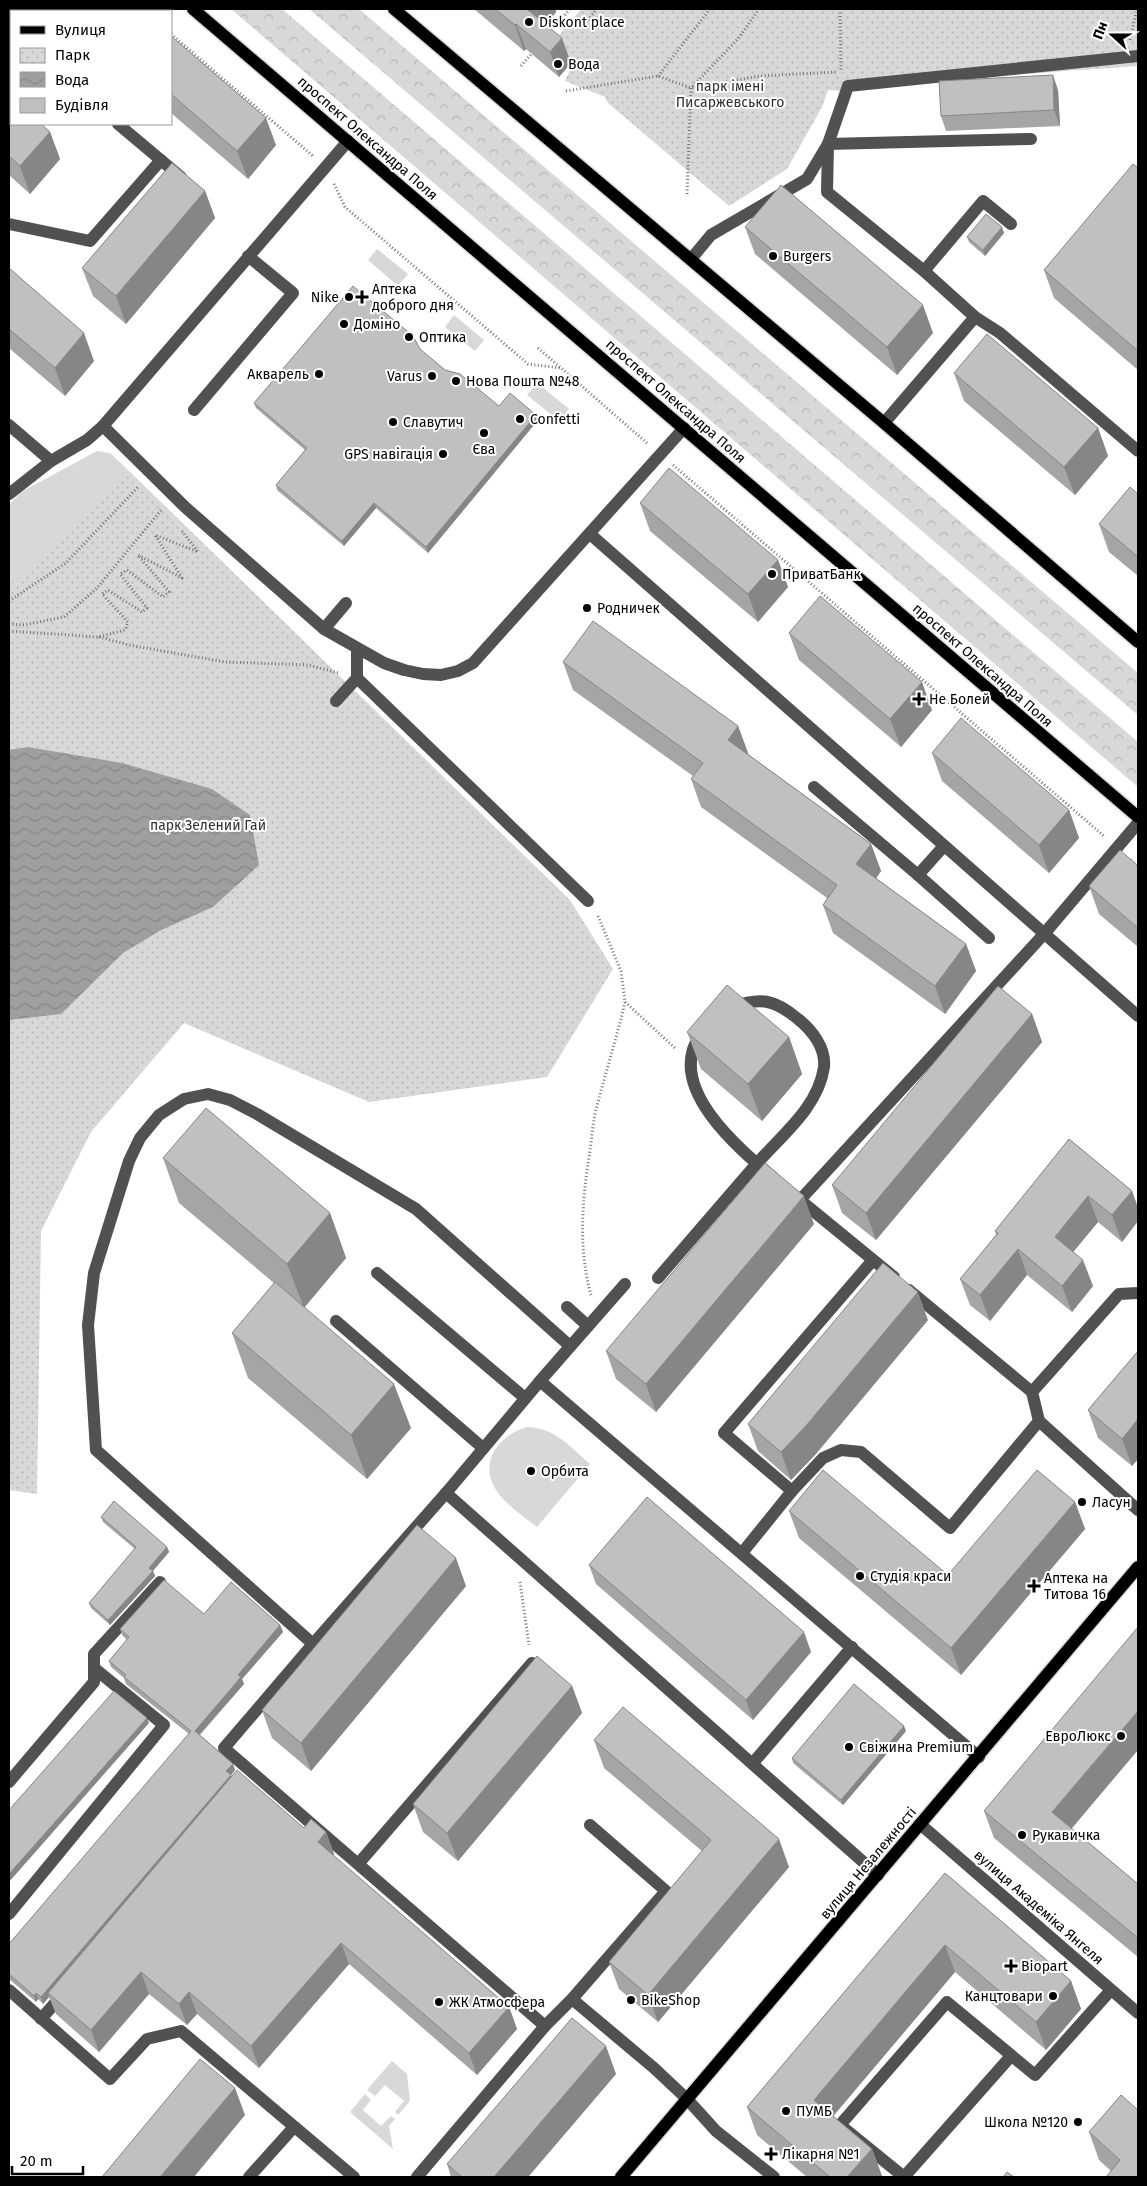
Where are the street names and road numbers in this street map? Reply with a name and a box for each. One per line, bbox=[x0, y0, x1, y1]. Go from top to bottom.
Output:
street label: проспект Олександра Поля bbox=[294, 73, 441, 204]
street label: проспект Олександра Поля bbox=[602, 336, 749, 467]
street label: проспект Олександра Поля bbox=[909, 600, 1056, 731]
street label: вулиця Незалежності bbox=[817, 1804, 920, 1923]
street label: вулиця Академіка Янгеля bbox=[970, 1846, 1107, 1968]

